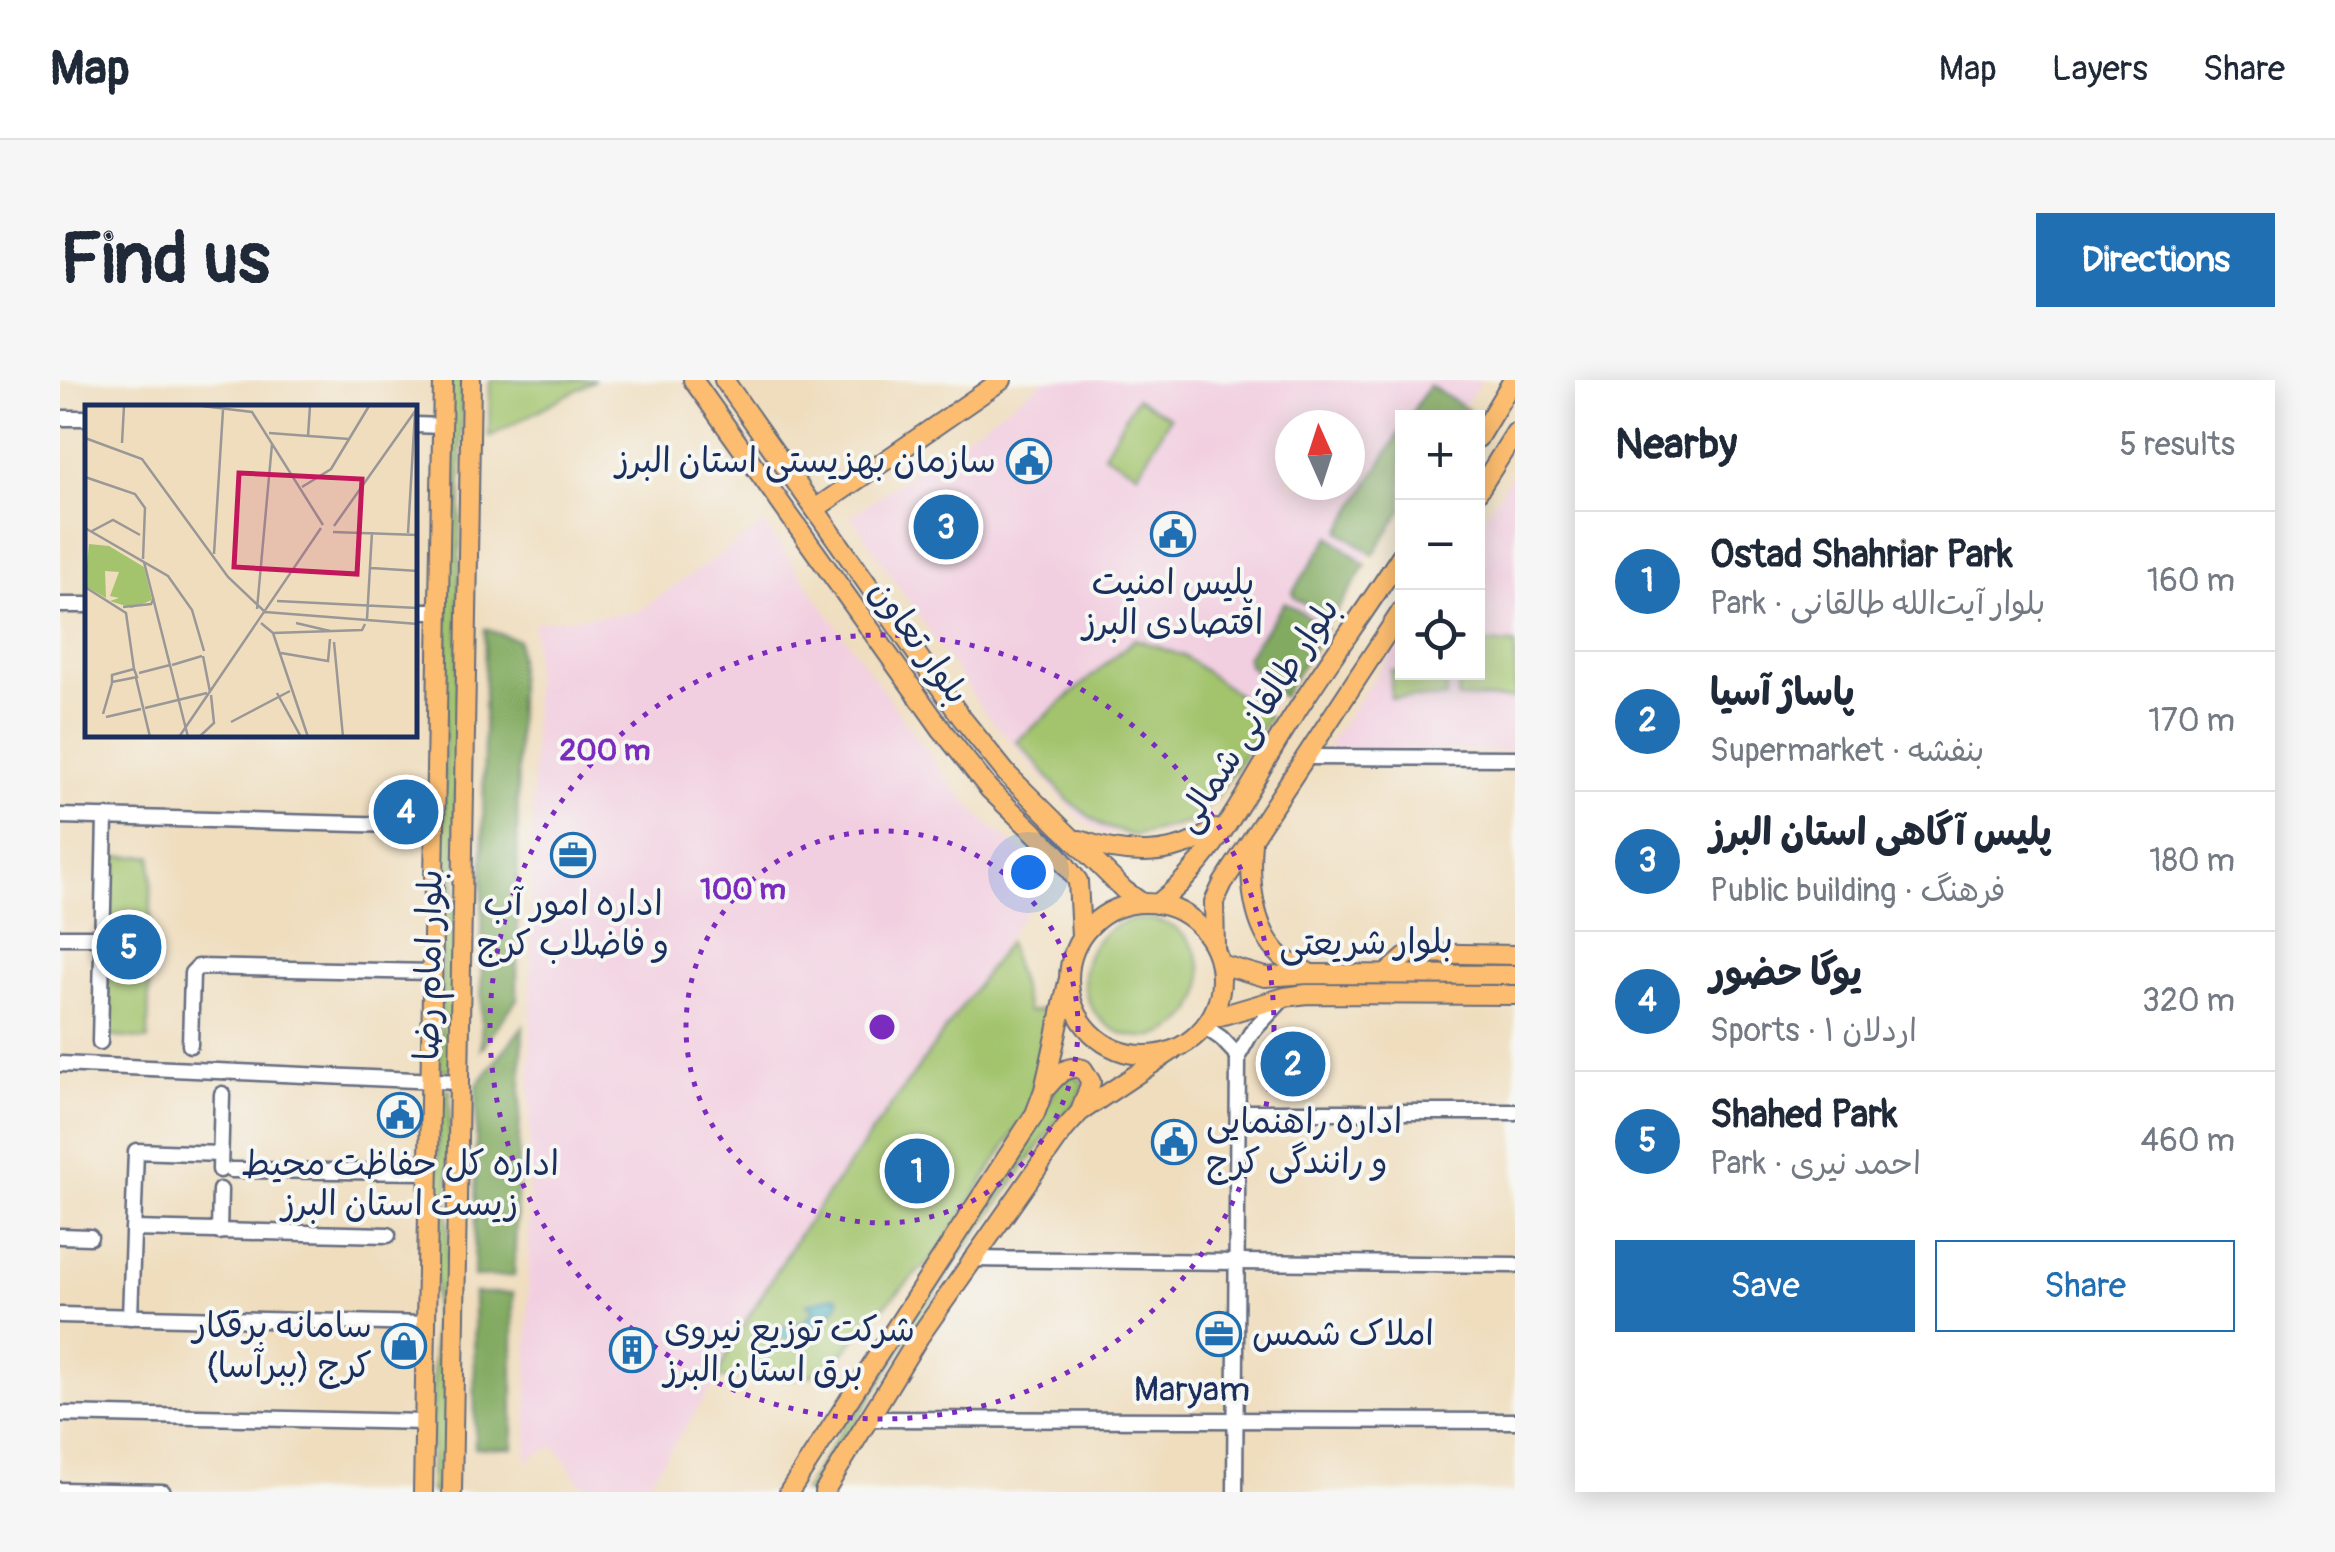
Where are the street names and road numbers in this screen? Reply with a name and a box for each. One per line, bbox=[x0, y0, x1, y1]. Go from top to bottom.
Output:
street label: بلوار تعاون bbox=[859, 571, 979, 713]
street label: بلوار طالقانی شمالی bbox=[1165, 590, 1349, 840]
street label: بلوار امام رضا bbox=[405, 869, 457, 1061]
street label: بلوار شریعتی bbox=[1279, 919, 1453, 967]
street label: Maryam bbox=[1134, 1368, 1250, 1412]

